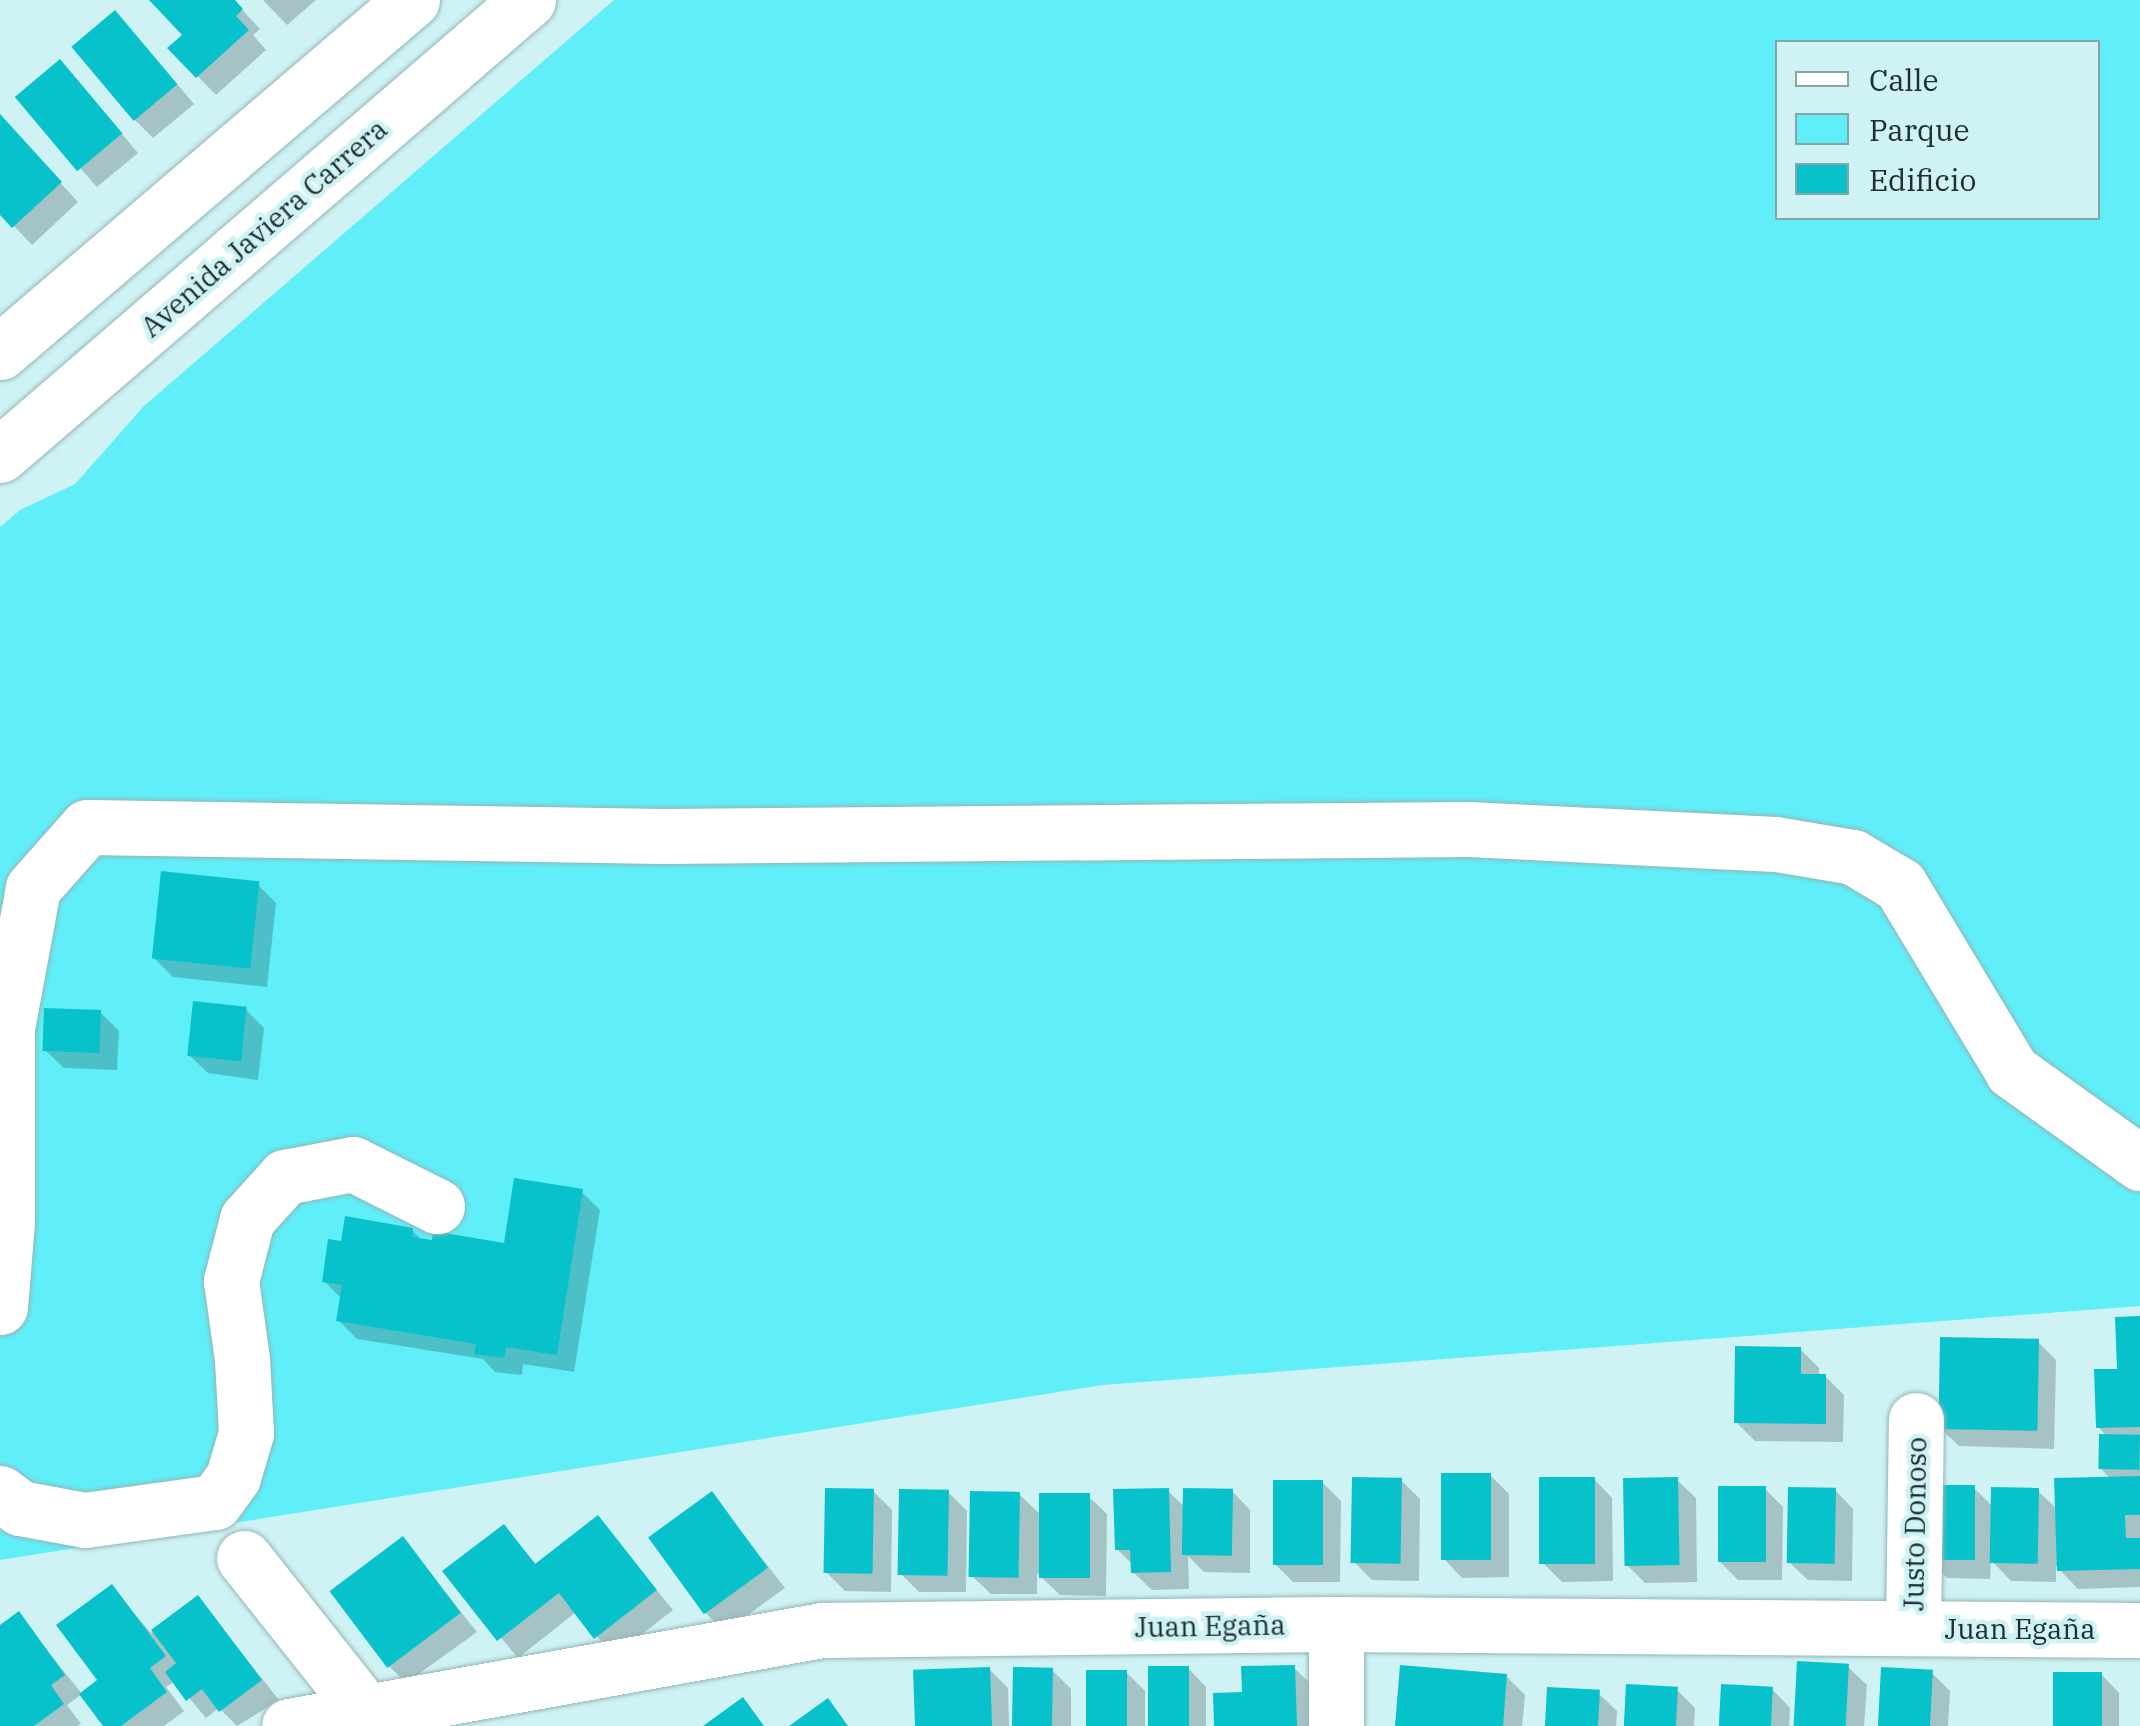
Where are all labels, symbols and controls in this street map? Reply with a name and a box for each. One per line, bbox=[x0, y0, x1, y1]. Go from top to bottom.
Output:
legend bbox=[1775, 40, 2100, 220]
text: Calle bbox=[1869, 60, 1939, 99]
text: Parque bbox=[1869, 110, 1970, 149]
street label: Avenida Javiera Carrera bbox=[134, 112, 394, 344]
text: Edificio bbox=[1869, 160, 1976, 199]
street label: Justo Donoso bbox=[1897, 1437, 1933, 1611]
street label: Juan Egaña bbox=[1134, 1608, 1286, 1644]
street label: Juan Egaña bbox=[1945, 1612, 2095, 1646]

